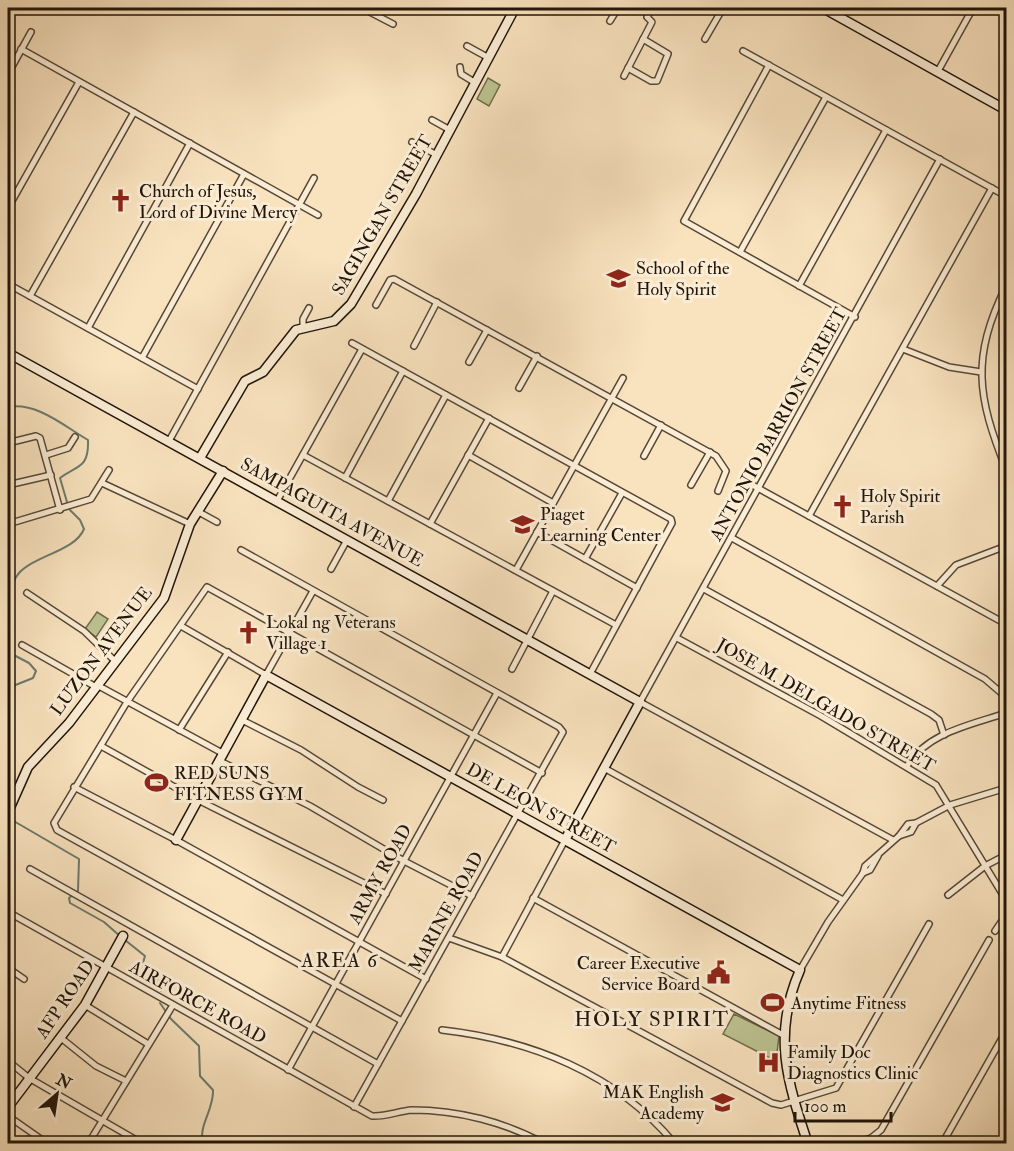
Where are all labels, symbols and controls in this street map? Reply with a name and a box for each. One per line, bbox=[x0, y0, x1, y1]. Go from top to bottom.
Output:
street label: SAGINGAN STREET bbox=[327, 130, 438, 300]
place label: Church of Jesus, Lord of Divine Mercy bbox=[139, 180, 298, 224]
church icon: Church of Jesus, Lord of Divine Mercy bbox=[108, 188, 134, 214]
place label: School of the Holy Spirit bbox=[636, 257, 730, 301]
school or university icon: School of the Holy Spirit bbox=[605, 265, 631, 291]
street label: ANTONIO BARRION STREET bbox=[704, 303, 853, 546]
street label: SAMPAGUITA AVENUE bbox=[236, 453, 427, 572]
place label: Holy Spirit Parish bbox=[860, 485, 941, 529]
church icon: Holy Spirit Parish bbox=[829, 493, 855, 519]
place label: Piaget Learning Center bbox=[540, 503, 661, 547]
school or university icon: Piaget Learning Center bbox=[509, 511, 535, 537]
street label: LUZON AVENUE bbox=[45, 582, 157, 720]
place label: Lokal ng Veterans Village 1 bbox=[266, 611, 396, 655]
church icon: Lokal ng Veterans Village 1 bbox=[235, 619, 261, 645]
street label: JOSE M. DELGADO STREET bbox=[711, 633, 940, 778]
street label: DE LEON STREET bbox=[462, 758, 620, 859]
place label: RED SUNS FITNESS GYM bbox=[174, 762, 304, 806]
sports icon: RED SUNS FITNESS GYM bbox=[143, 770, 169, 796]
street label: ARMY ROAD bbox=[343, 820, 417, 929]
street label: MARINE ROAD bbox=[404, 848, 489, 977]
district label: AREA 6 bbox=[300, 948, 379, 973]
place label: Career Executive Service Board bbox=[577, 952, 700, 996]
street label: AFP ROAD bbox=[30, 955, 100, 1044]
street label: AIRFORCE ROAD bbox=[124, 955, 270, 1050]
public building icon: Career Executive Service Board bbox=[705, 960, 731, 986]
sports icon: Anytime Fitness bbox=[760, 990, 786, 1016]
place label: Anytime Fitness bbox=[790, 992, 906, 1015]
district label: HOLY SPIRIT bbox=[574, 1006, 730, 1033]
place label: Family Doc Diagnostics Clinic bbox=[787, 1041, 918, 1085]
hospital icon: Family Doc Diagnostics Clinic bbox=[756, 1049, 782, 1075]
north arrow bbox=[27, 1064, 87, 1124]
text: N bbox=[52, 1069, 75, 1094]
place label: MAK English Academy bbox=[603, 1081, 705, 1125]
scale bar bbox=[795, 1085, 891, 1123]
school or university icon: MAK English Academy bbox=[709, 1089, 735, 1115]
text: 100 m bbox=[804, 1095, 847, 1118]

